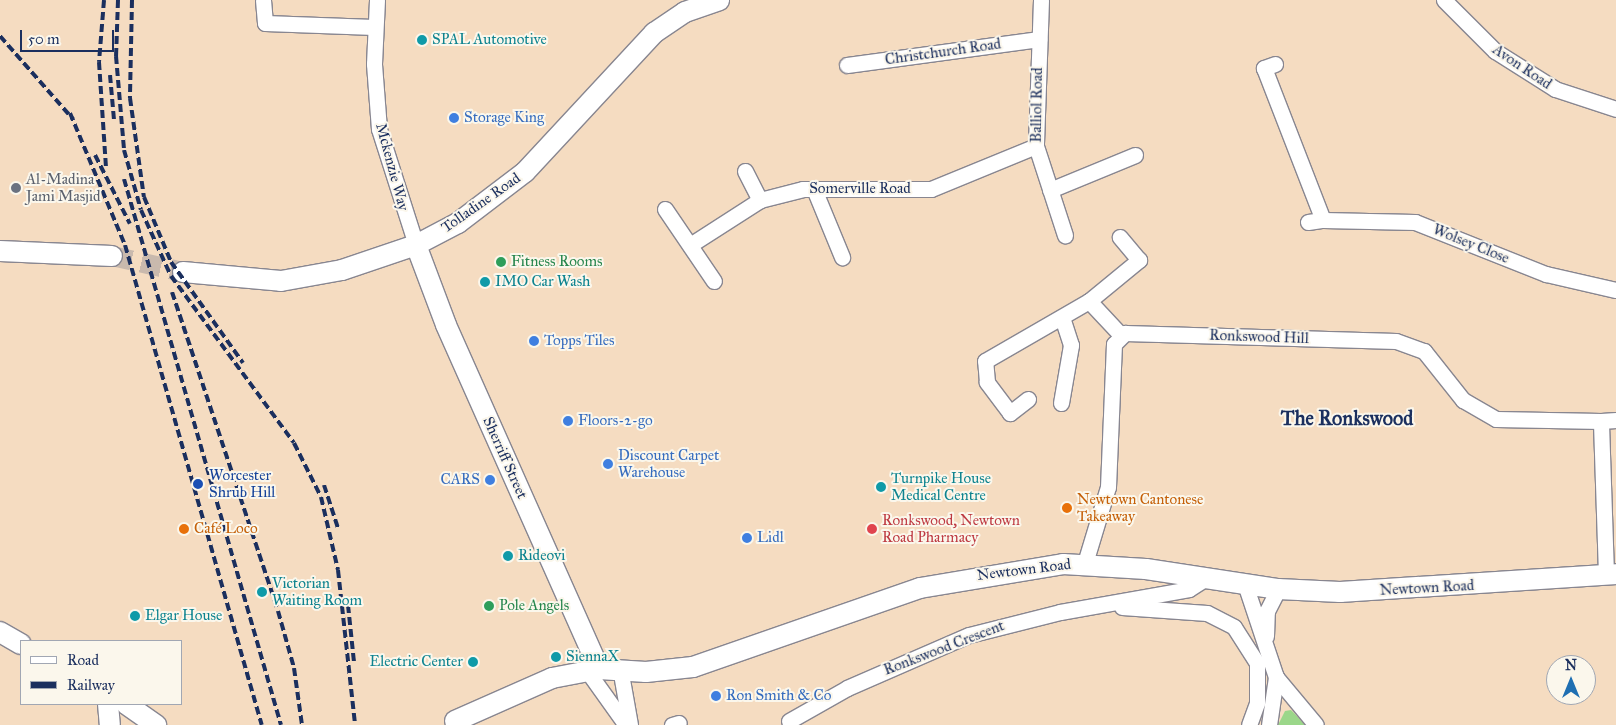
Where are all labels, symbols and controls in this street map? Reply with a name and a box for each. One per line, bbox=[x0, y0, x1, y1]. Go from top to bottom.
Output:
scale bar bbox=[22, 20, 116, 52]
text: 50 m bbox=[28, 30, 60, 48]
place label: SPAL Automotive bbox=[432, 31, 547, 49]
marker: SPAL Automotive bbox=[416, 34, 428, 46]
street label: Christchurch Road bbox=[884, 35, 1002, 69]
street label: Avon Road bbox=[1489, 41, 1555, 93]
street label: Balliol Road bbox=[1027, 67, 1047, 143]
place label: Storage King bbox=[464, 109, 544, 127]
marker: Storage King bbox=[448, 112, 460, 124]
street label: Mckenzie Way bbox=[372, 121, 412, 213]
street label: Tolladine Road bbox=[438, 169, 524, 237]
place label: Al-Madina Jami Masjid bbox=[26, 170, 101, 205]
street label: Somerville Road bbox=[809, 180, 911, 198]
marker: Al-Madina Jami Masjid bbox=[10, 182, 22, 194]
street label: Wolsey Close bbox=[1430, 221, 1512, 267]
place label: Fitness Rooms bbox=[511, 253, 603, 271]
marker: Fitness Rooms bbox=[495, 256, 507, 268]
place label: IMO Car Wash bbox=[495, 273, 590, 291]
marker: IMO Car Wash bbox=[479, 276, 491, 288]
street label: Ronkswood Hill bbox=[1209, 326, 1309, 348]
place label: Topps Tiles bbox=[544, 332, 615, 350]
marker: Topps Tiles bbox=[528, 335, 540, 347]
district label: The Ronkswood bbox=[1281, 406, 1413, 430]
place label: Floors-2-go bbox=[578, 412, 653, 430]
street label: Sherriff Street bbox=[479, 414, 531, 502]
marker: Floors-2-go bbox=[562, 415, 574, 427]
place label: Discount Carpet Warehouse bbox=[618, 446, 719, 481]
marker: Discount Carpet Warehouse bbox=[602, 458, 614, 470]
place label: Worcester Shrub Hill bbox=[209, 466, 275, 501]
place label: Turnpike House Medical Centre bbox=[891, 469, 991, 504]
place label: CARS bbox=[440, 471, 480, 489]
marker: CARS bbox=[484, 474, 496, 486]
marker: Worcester Shrub Hill bbox=[191, 477, 205, 491]
marker: Turnpike House Medical Centre bbox=[875, 481, 887, 493]
place label: Newtown Cantonese Takeaway bbox=[1077, 490, 1203, 525]
marker: Newtown Cantonese Takeaway bbox=[1061, 502, 1073, 514]
place label: Ronkswood, Newtown Road Pharmacy bbox=[882, 511, 1020, 546]
place label: Café Loco bbox=[194, 520, 258, 538]
marker: Café Loco bbox=[178, 523, 190, 535]
marker: Ronkswood, Newtown Road Pharmacy bbox=[866, 523, 878, 535]
place label: Lidl bbox=[757, 529, 784, 547]
marker: Lidl bbox=[741, 532, 753, 544]
place label: Rideovi bbox=[518, 547, 565, 565]
marker: Rideovi bbox=[502, 550, 514, 562]
street label: Newtown Road bbox=[976, 555, 1072, 585]
place label: Victorian Waiting Room bbox=[272, 574, 362, 609]
street label: Newtown Road bbox=[1379, 577, 1475, 599]
marker: Victorian Waiting Room bbox=[256, 586, 268, 598]
place label: Pole Angels bbox=[499, 597, 569, 615]
marker: Pole Angels bbox=[483, 600, 495, 612]
place label: Elgar House bbox=[145, 607, 222, 625]
marker: Elgar House bbox=[129, 610, 141, 622]
street label: Ronkswood Crescent bbox=[881, 617, 1007, 679]
legend bbox=[20, 640, 182, 705]
place label: SiennaX bbox=[566, 648, 619, 666]
text: Road bbox=[67, 651, 99, 669]
marker: SiennaX bbox=[550, 651, 562, 663]
place label: Electric Center bbox=[369, 653, 463, 671]
north arrow bbox=[1546, 655, 1596, 705]
marker: Electric Center bbox=[467, 656, 479, 668]
text: N bbox=[1565, 657, 1577, 674]
text: Railway bbox=[67, 676, 115, 694]
place label: Ron Smith & Co bbox=[726, 687, 831, 705]
marker: Ron Smith & Co bbox=[710, 690, 722, 702]

